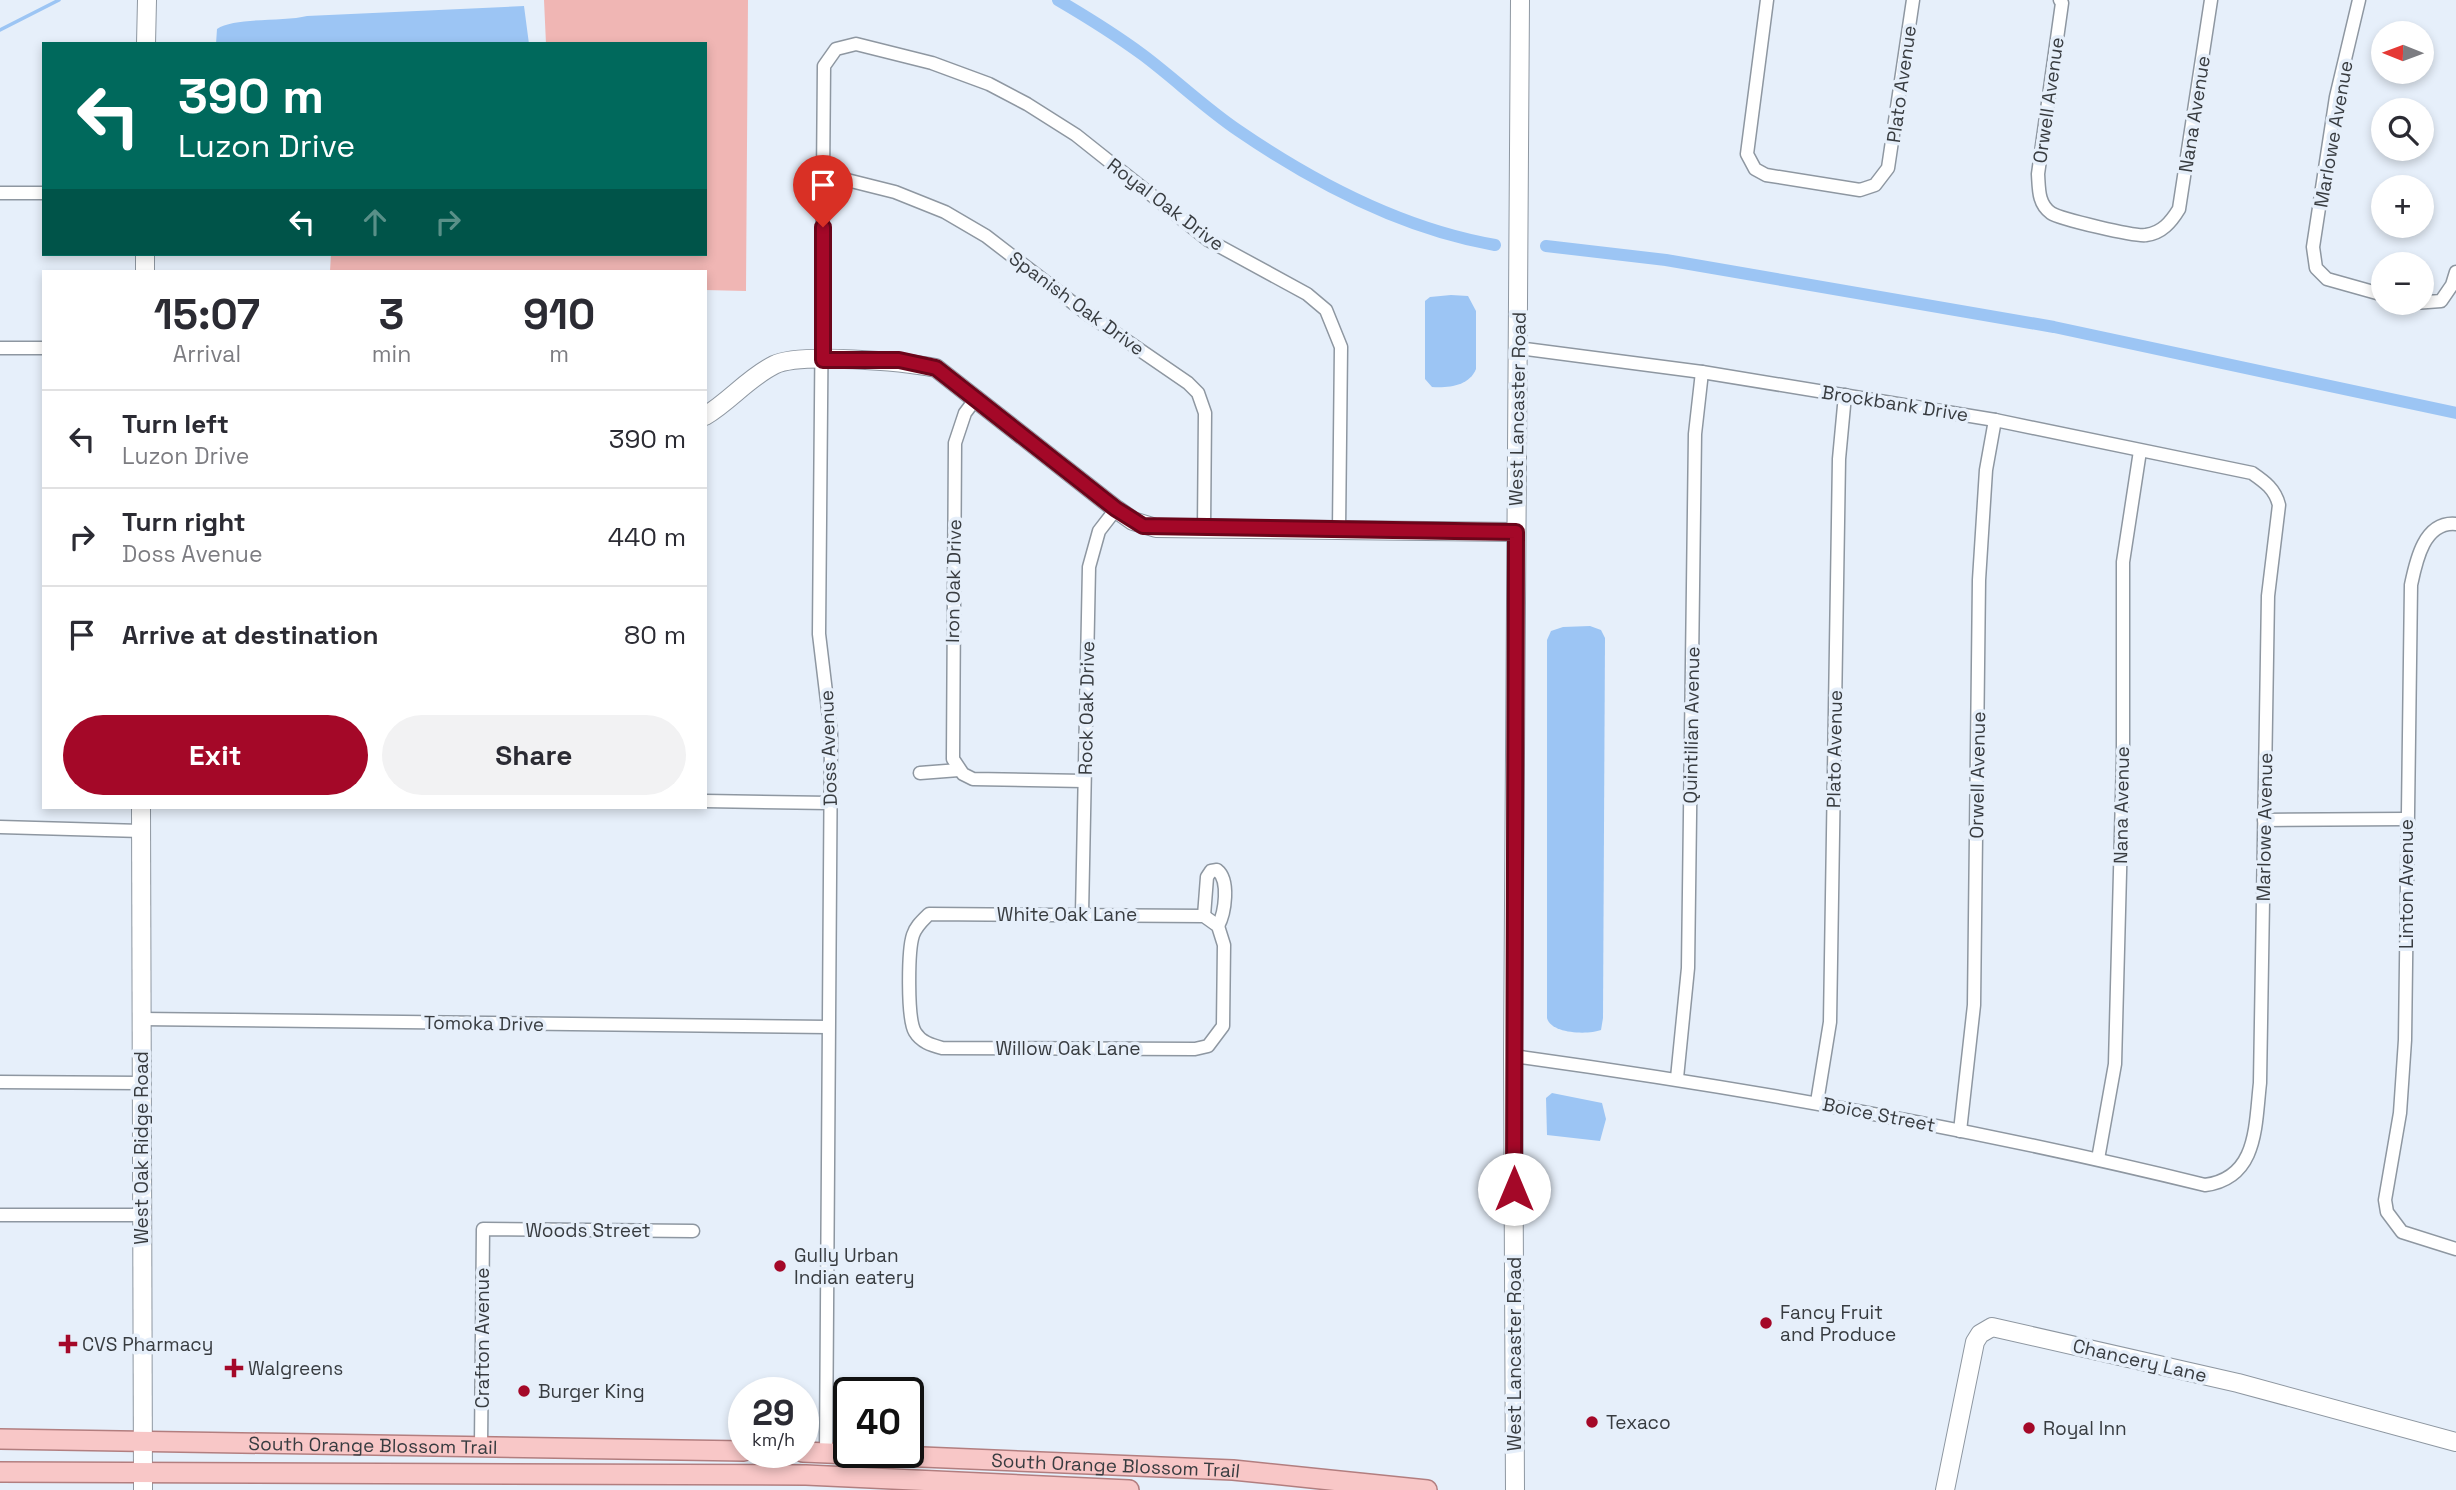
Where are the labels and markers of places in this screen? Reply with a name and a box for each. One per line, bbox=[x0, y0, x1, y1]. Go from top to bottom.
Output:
pin bbox=[793, 155, 853, 227]
place label: Gully Urban Indian eatery bbox=[794, 1243, 915, 1290]
marker: Gully Urban Indian eatery bbox=[772, 1258, 788, 1274]
place label: Fancy Fruit and Produce bbox=[1780, 1300, 1896, 1347]
marker: Fancy Fruit and Produce bbox=[1758, 1315, 1774, 1331]
place label: CVS Pharmacy bbox=[82, 1332, 213, 1357]
marker: CVS Pharmacy bbox=[60, 1336, 76, 1352]
place label: Walgreens bbox=[248, 1356, 343, 1381]
marker: Walgreens bbox=[226, 1360, 242, 1376]
place label: Burger King bbox=[538, 1379, 645, 1404]
marker: Burger King bbox=[516, 1383, 532, 1399]
place label: Texaco bbox=[1606, 1410, 1671, 1435]
marker: Texaco bbox=[1584, 1414, 1600, 1430]
place label: Royal Inn bbox=[2043, 1416, 2127, 1441]
marker: Royal Inn bbox=[2021, 1420, 2037, 1436]

